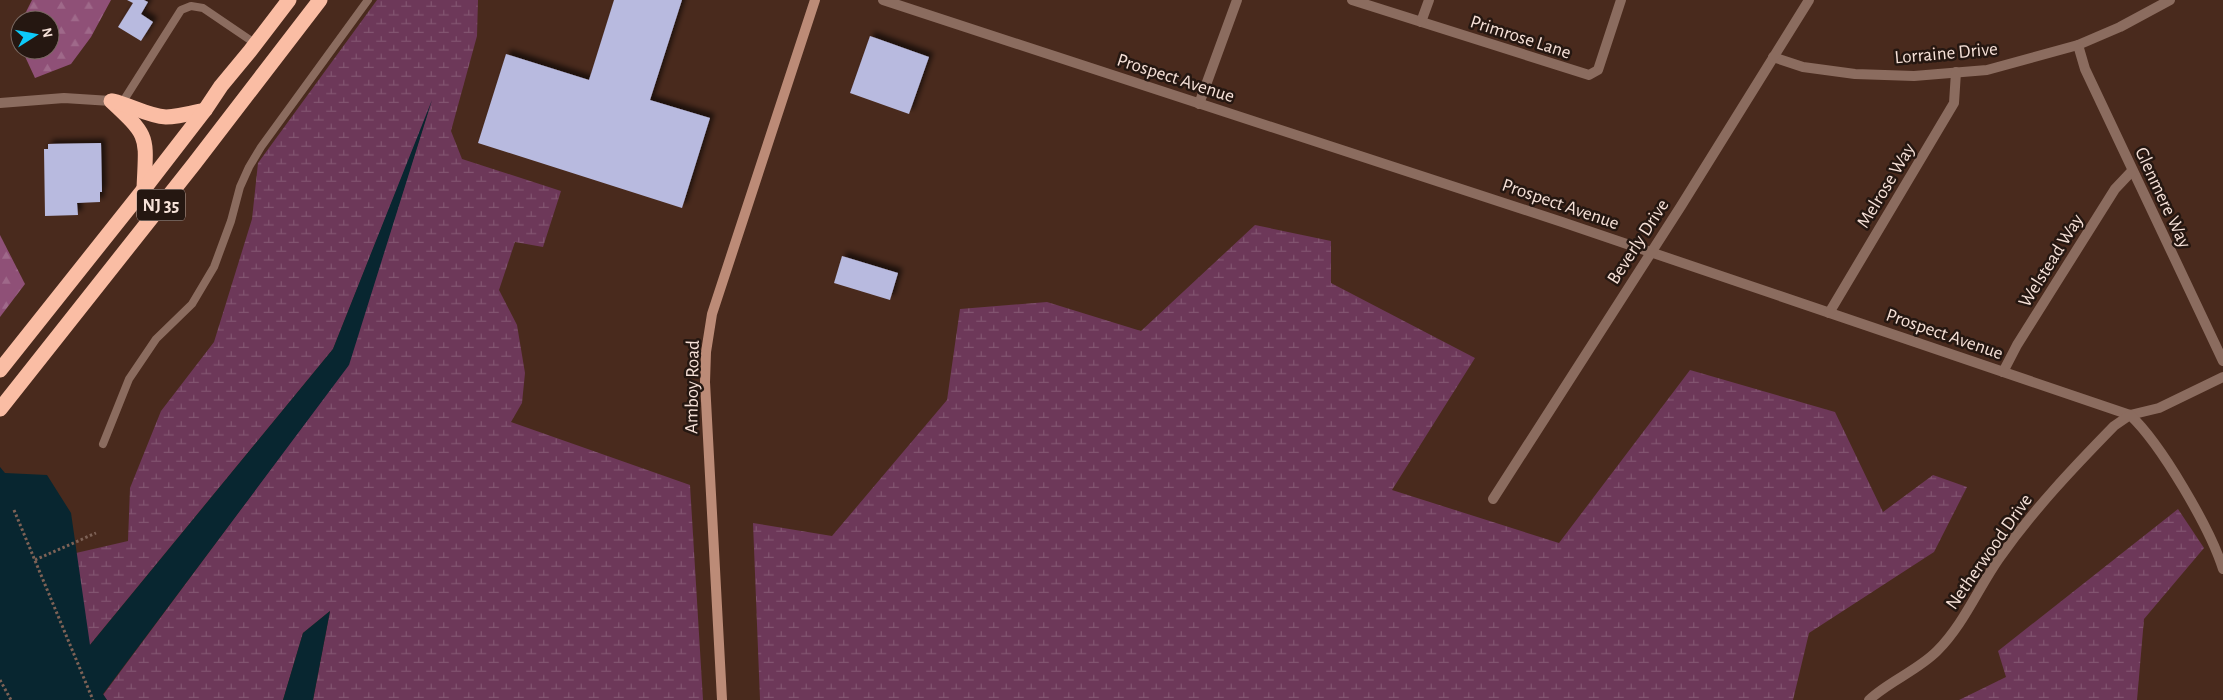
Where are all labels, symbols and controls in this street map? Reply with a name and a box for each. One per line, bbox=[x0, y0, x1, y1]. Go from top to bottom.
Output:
north arrow bbox=[10, 10, 60, 60]
street label: Primrose Lane bbox=[1468, 12, 1573, 63]
text: N bbox=[39, 27, 55, 39]
street label: Lorraine Drive bbox=[1894, 40, 1998, 67]
street label: Prospect Avenue bbox=[1114, 50, 1237, 106]
street label: Melrose Way bbox=[1854, 140, 1919, 231]
street label: Glenmere Way bbox=[2131, 144, 2194, 251]
street label: Prospect Avenue bbox=[1500, 176, 1621, 233]
road number: NJ 35 bbox=[137, 190, 185, 220]
street label: Beverly Drive bbox=[1604, 196, 1673, 288]
street label: Welstead Way bbox=[2015, 211, 2087, 311]
street label: Prospect Avenue bbox=[1884, 306, 2005, 363]
street label: Amboy Road bbox=[682, 340, 703, 434]
street label: Netherwood Drive bbox=[1942, 491, 2036, 613]

